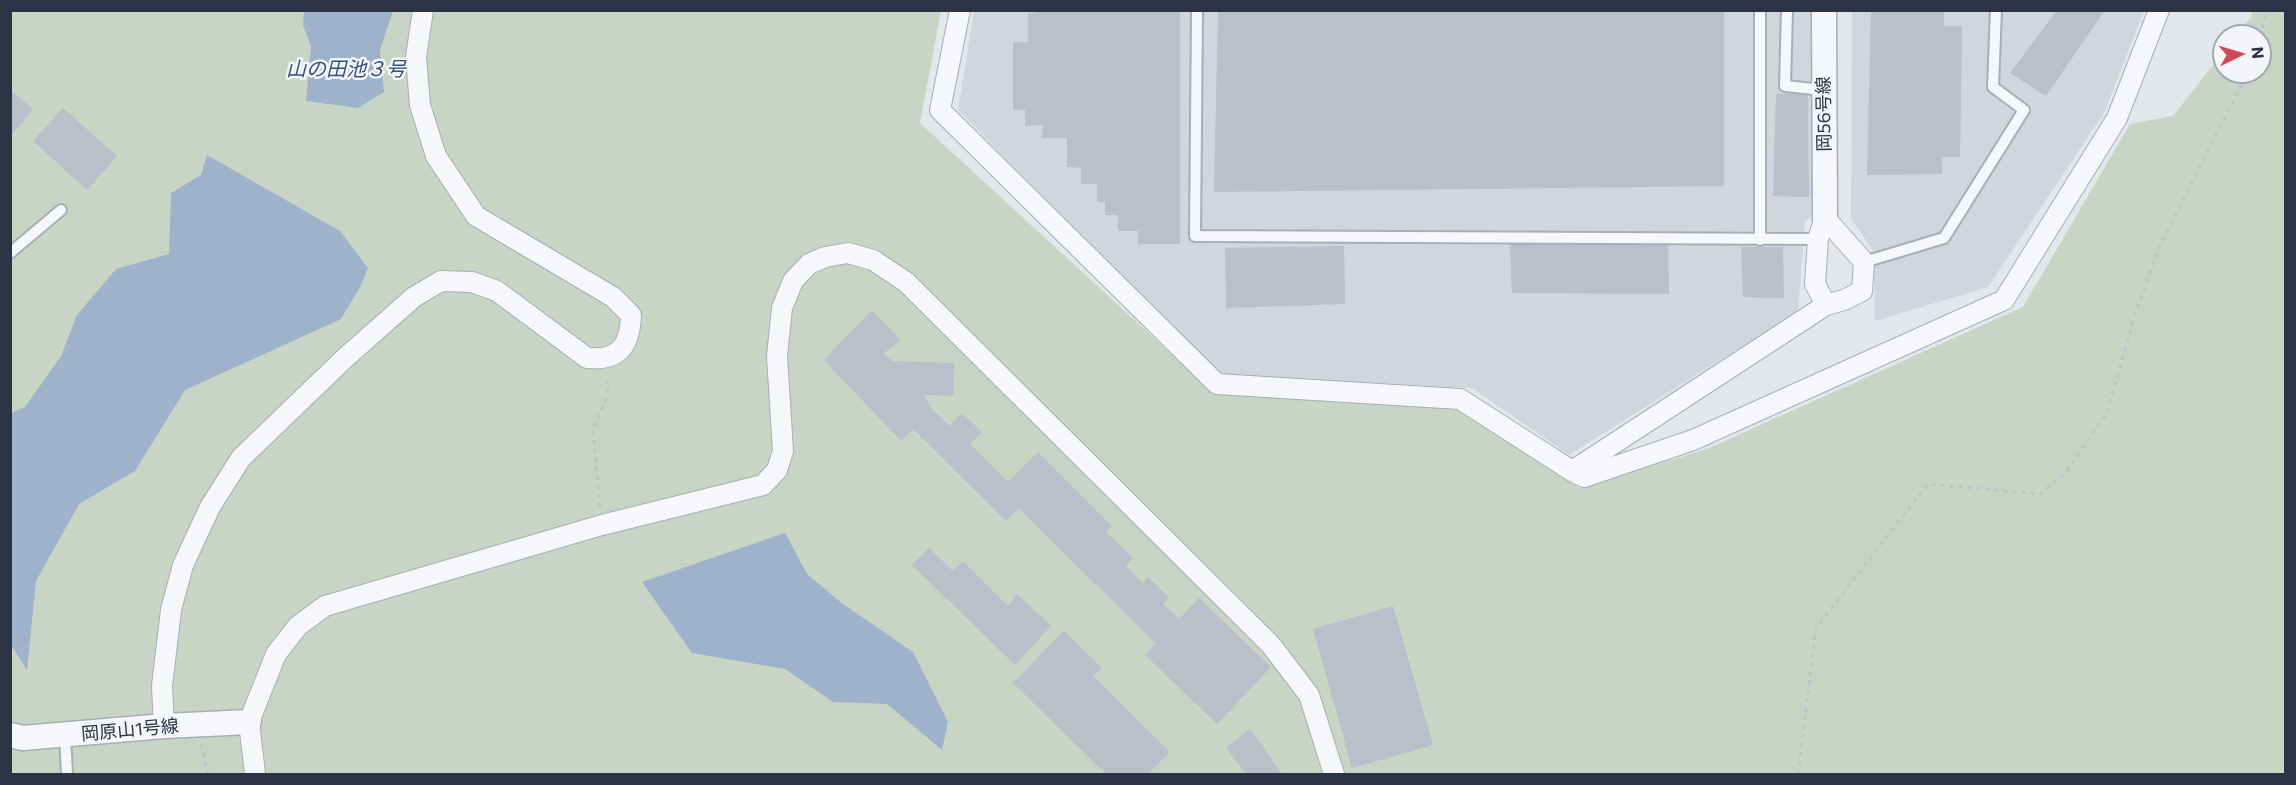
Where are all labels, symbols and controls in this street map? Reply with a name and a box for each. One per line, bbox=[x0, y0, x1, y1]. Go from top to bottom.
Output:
north arrow bbox=[2212, 24, 2272, 84]
text: N bbox=[2248, 46, 2268, 59]
water label: 山の田池３号 bbox=[286, 57, 406, 81]
street label: 岡56号線 bbox=[1813, 76, 1835, 152]
street label: 岡原山1号線 bbox=[80, 715, 180, 745]

